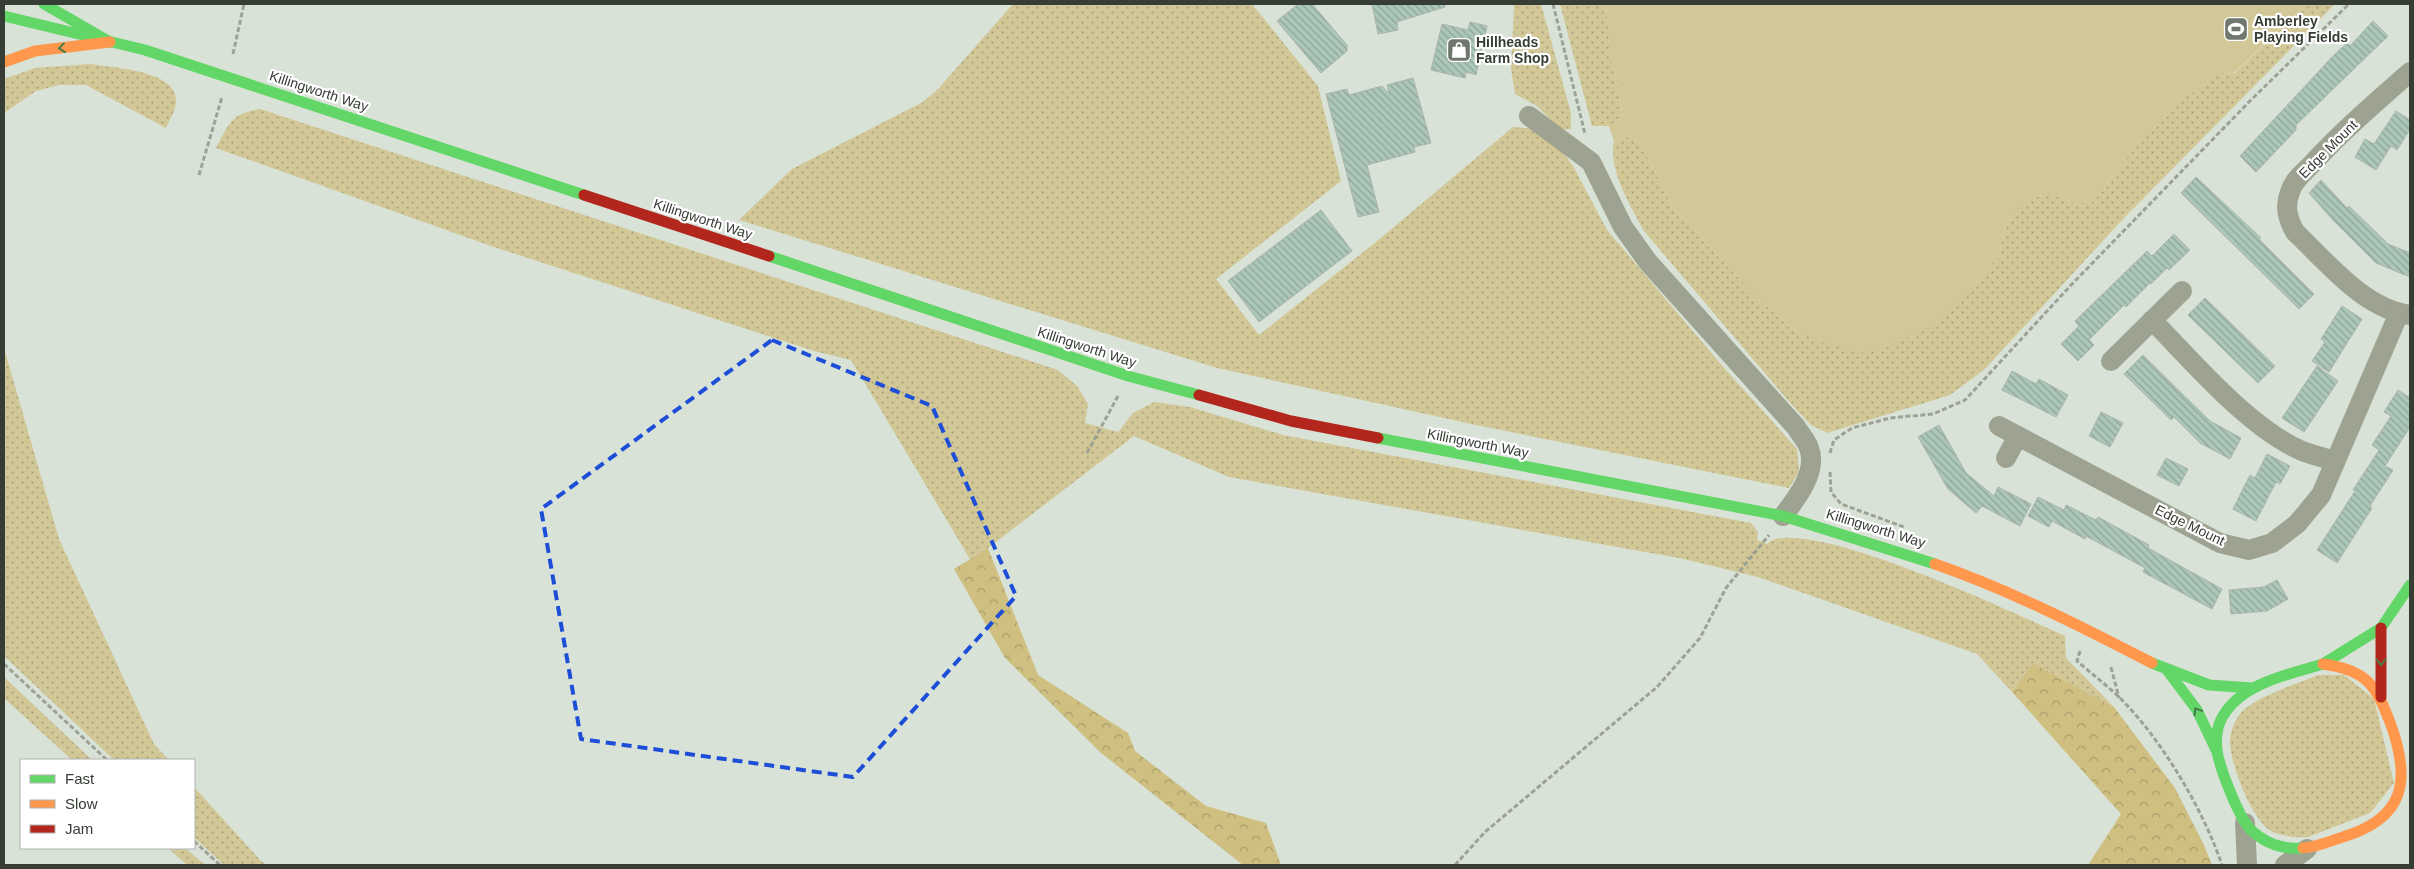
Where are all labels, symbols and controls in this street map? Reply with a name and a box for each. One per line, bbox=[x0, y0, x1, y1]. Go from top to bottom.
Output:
place label: Amberley Playing Fields bbox=[2254, 13, 2348, 45]
sports icon: Amberley Playing Fields bbox=[2223, 16, 2249, 42]
place label: Hillheads Farm Shop bbox=[1476, 34, 1549, 66]
shop icon: Hillheads Farm Shop bbox=[1446, 37, 1472, 63]
one-way arrow bbox=[58, 42, 66, 53]
street label: Killingworth Way bbox=[268, 67, 370, 115]
street label: Edge Mount bbox=[2296, 117, 2360, 181]
street label: Killingworth Way bbox=[652, 195, 754, 243]
street label: Killingworth Way bbox=[1036, 323, 1138, 371]
street label: Killingworth Way bbox=[1426, 425, 1530, 461]
street label: Edge Mount bbox=[2153, 501, 2228, 549]
street label: Killingworth Way bbox=[1824, 505, 1928, 551]
one-way arrow bbox=[2376, 659, 2386, 667]
one-way arrow bbox=[2193, 707, 2203, 716]
legend bbox=[20, 759, 195, 849]
text: Fast bbox=[65, 770, 95, 787]
text: Slow bbox=[65, 795, 98, 812]
text: Jam bbox=[65, 820, 93, 837]

